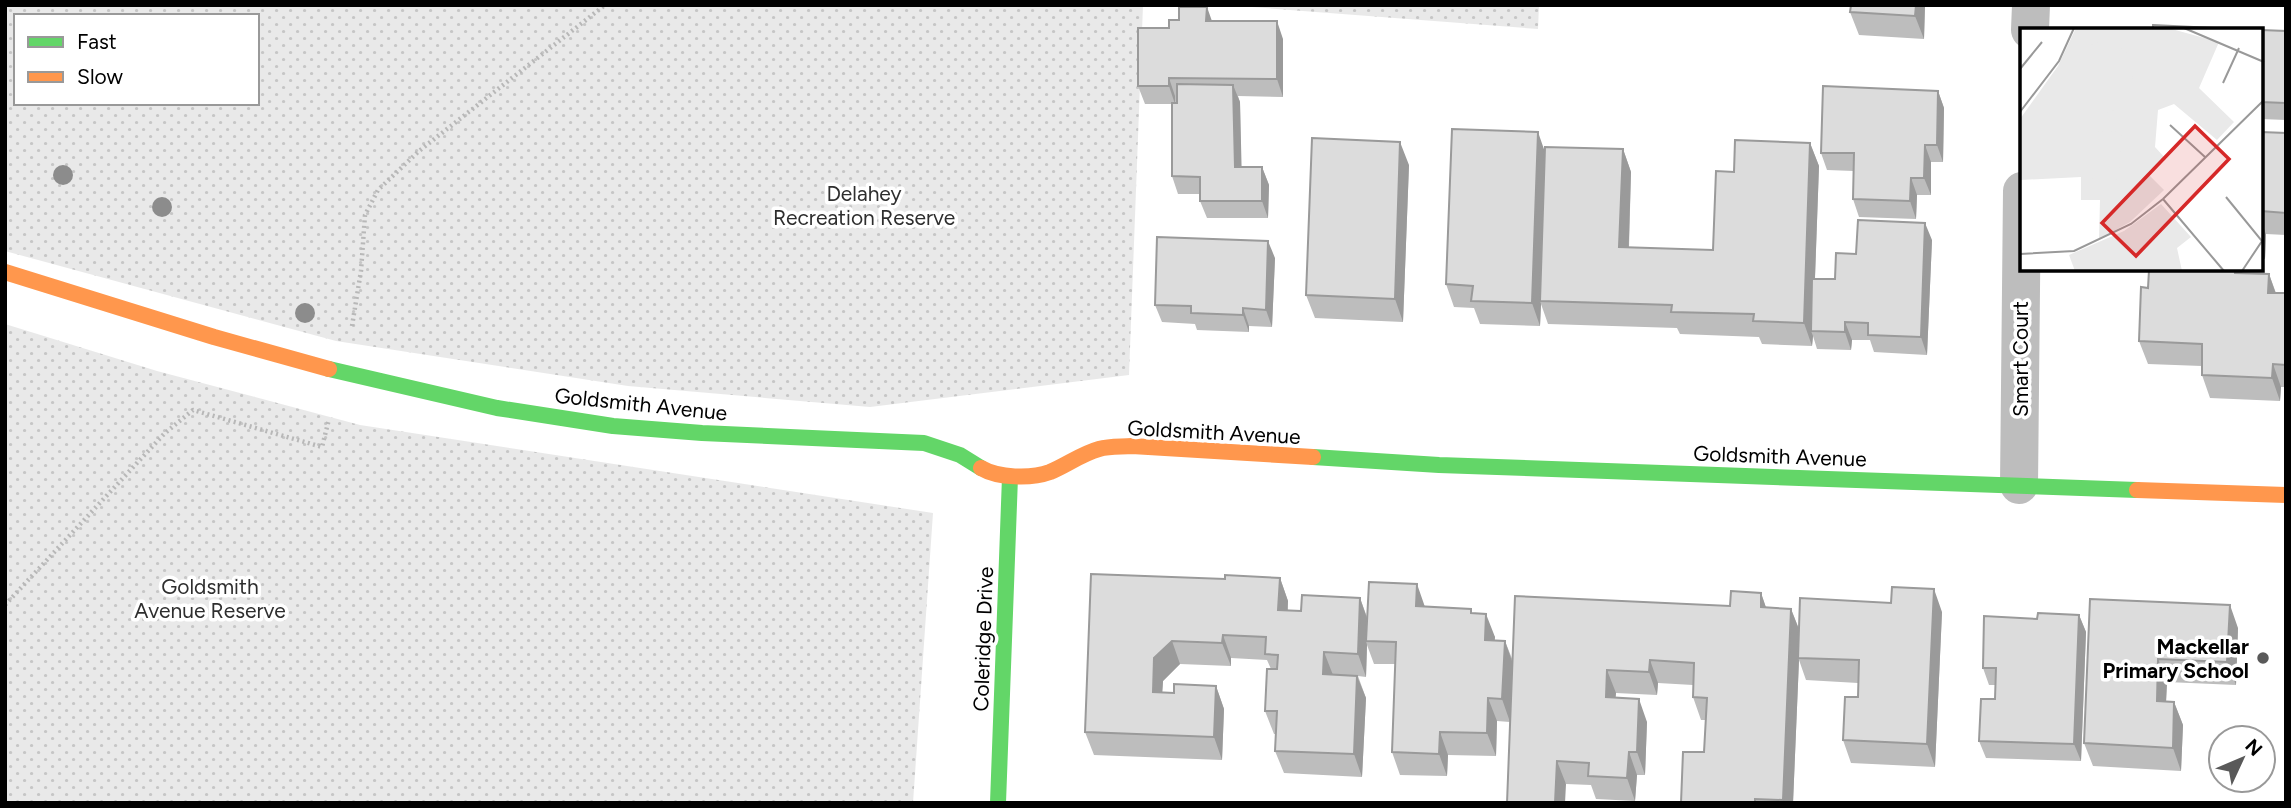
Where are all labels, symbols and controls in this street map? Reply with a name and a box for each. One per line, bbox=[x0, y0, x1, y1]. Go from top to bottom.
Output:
legend bbox=[14, 14, 259, 105]
inset map bbox=[2020, 28, 2263, 271]
text: Fast bbox=[77, 29, 117, 54]
text: Slow bbox=[77, 64, 123, 89]
park label: Delahey Recreation Reserve bbox=[773, 181, 955, 230]
street label: Smart Court bbox=[2008, 301, 2033, 417]
street label: Goldsmith Avenue bbox=[553, 383, 729, 425]
street label: Goldsmith Avenue bbox=[1127, 415, 1301, 449]
street label: Goldsmith Avenue bbox=[1693, 440, 1867, 472]
street label: Coleridge Drive bbox=[968, 566, 998, 712]
park label: Goldsmith Avenue Reserve bbox=[134, 574, 286, 623]
place label: Mackellar Primary School bbox=[2103, 634, 2249, 683]
marker: Mackellar Primary School bbox=[2255, 650, 2271, 666]
north arrow bbox=[2207, 724, 2277, 794]
text: N bbox=[2240, 734, 2267, 761]

